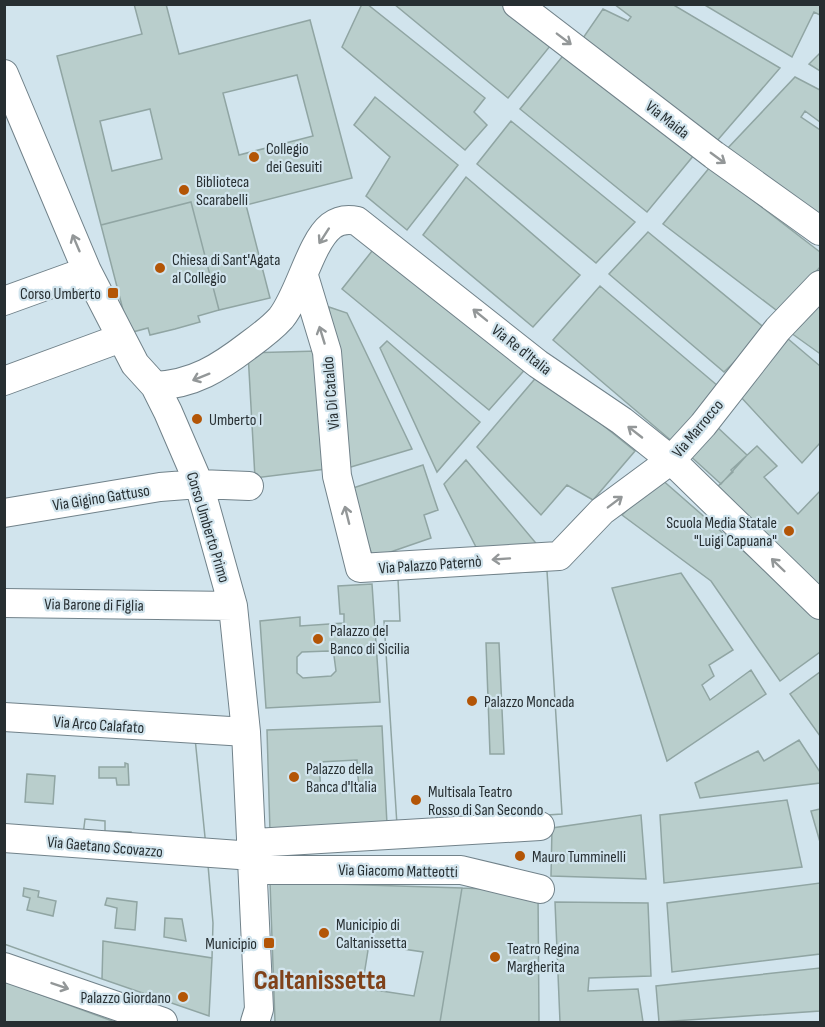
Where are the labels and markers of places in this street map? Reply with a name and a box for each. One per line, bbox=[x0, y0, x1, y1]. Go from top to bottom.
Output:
place label: Collegio dei Gesuiti bbox=[266, 140, 322, 177]
marker: Collegio dei Gesuiti bbox=[247, 150, 261, 164]
place label: Biblioteca Scarabelli bbox=[196, 173, 249, 210]
marker: Biblioteca Scarabelli bbox=[177, 183, 191, 197]
place label: Chiesa di Sant'Agata al Collegio bbox=[172, 251, 280, 288]
marker: Chiesa di Sant'Agata al Collegio bbox=[153, 261, 167, 275]
place label: Corso Umberto bbox=[20, 285, 101, 304]
marker: Corso Umberto bbox=[106, 286, 120, 300]
place label: Umberto I bbox=[209, 411, 262, 430]
marker: Umberto I bbox=[190, 412, 204, 426]
place label: Scuola Media Statale "Luigi Capuana" bbox=[666, 514, 777, 551]
marker: Scuola Media Statale "Luigi Capuana" bbox=[782, 524, 796, 538]
place label: Palazzo del Banco di Sicilia bbox=[330, 622, 410, 659]
marker: Palazzo del Banco di Sicilia bbox=[311, 632, 325, 646]
place label: Palazzo Moncada bbox=[484, 693, 574, 712]
marker: Palazzo Moncada bbox=[465, 694, 479, 708]
place label: Palazzo della Banca d'Italia bbox=[306, 760, 377, 797]
marker: Palazzo della Banca d'Italia bbox=[287, 770, 301, 784]
place label: Multisala Teatro Rosso di San Secondo bbox=[428, 783, 543, 820]
marker: Multisala Teatro Rosso di San Secondo bbox=[409, 793, 423, 807]
place label: Mauro Tumminelli bbox=[532, 848, 626, 867]
marker: Mauro Tumminelli bbox=[513, 849, 527, 863]
place label: Municipio di Caltanissetta bbox=[336, 916, 407, 953]
marker: Municipio di Caltanissetta bbox=[317, 926, 331, 940]
place label: Municipio bbox=[205, 935, 257, 954]
marker: Municipio bbox=[262, 936, 276, 950]
place label: Teatro Regina Margherita bbox=[507, 940, 579, 977]
marker: Teatro Regina Margherita bbox=[488, 950, 502, 964]
place label: Palazzo Giordano bbox=[80, 989, 171, 1008]
marker: Palazzo Giordano bbox=[176, 990, 190, 1004]

